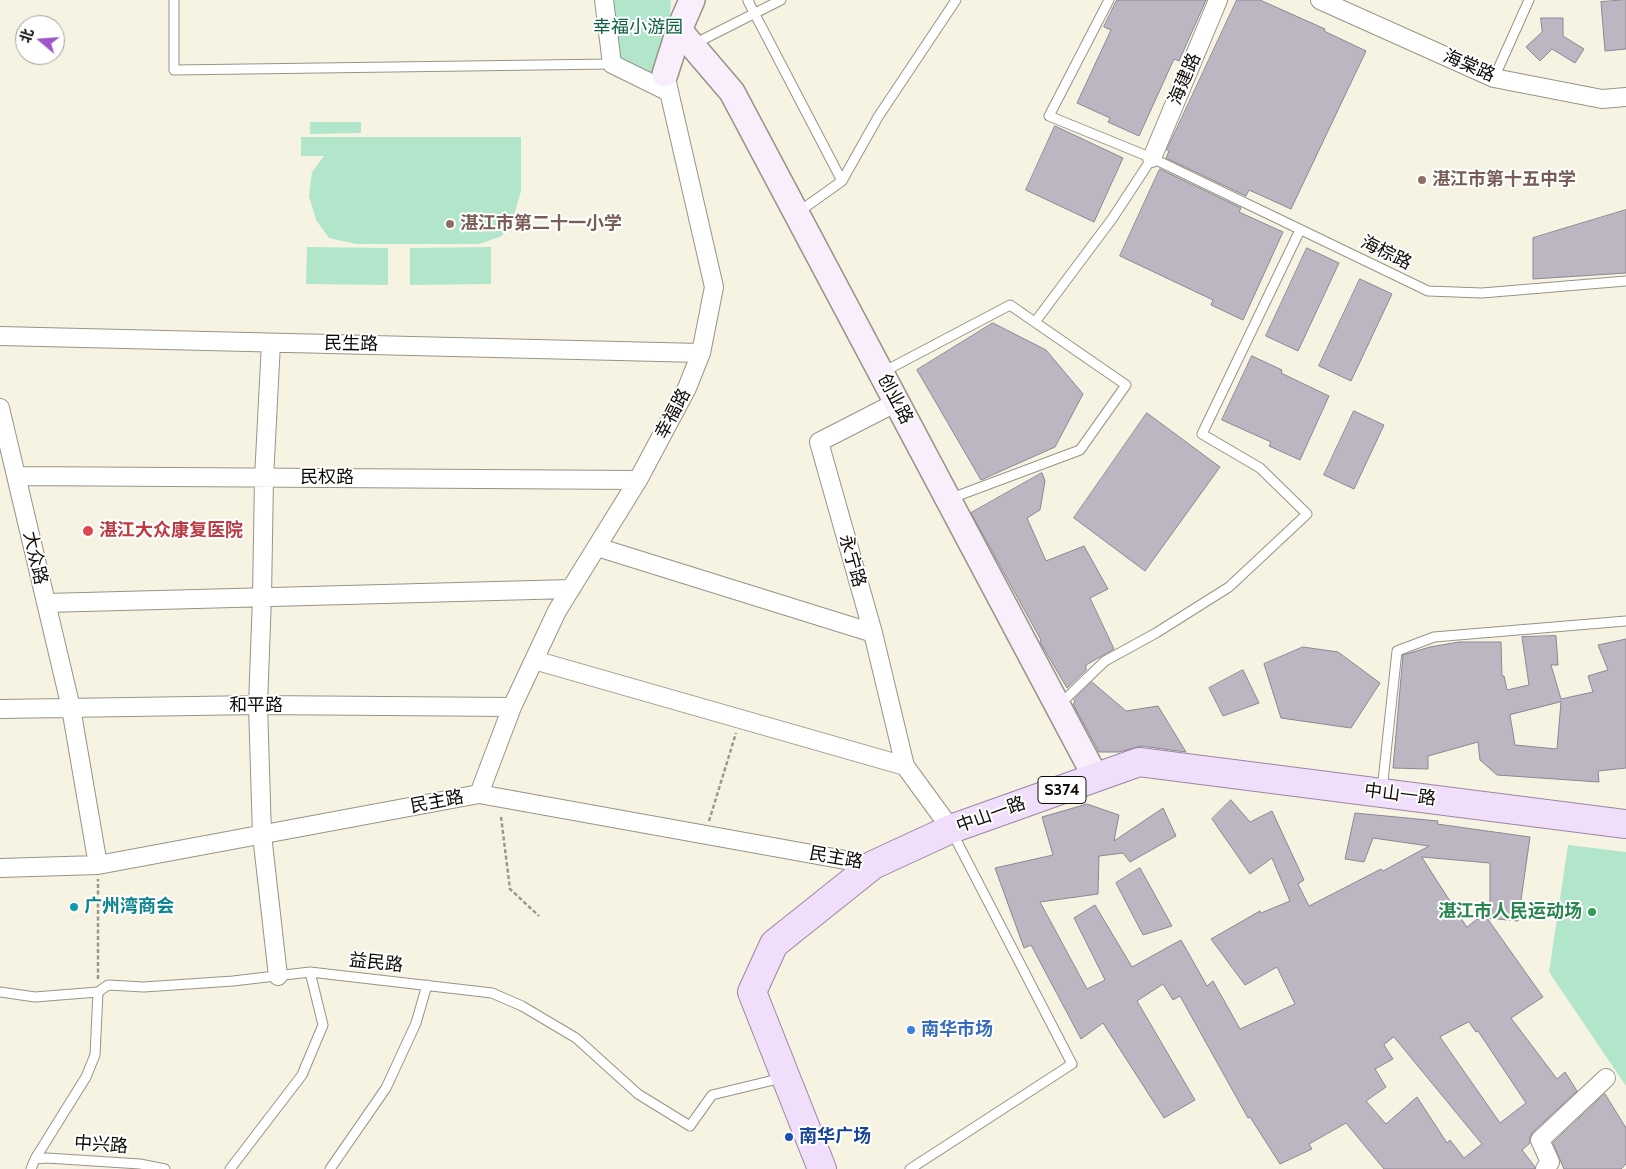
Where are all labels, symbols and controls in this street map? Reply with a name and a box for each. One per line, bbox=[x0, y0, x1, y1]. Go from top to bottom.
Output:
north arrow bbox=[15, 15, 65, 65]
park label: 幸福小游园 bbox=[593, 17, 683, 39]
text: 北 bbox=[16, 26, 37, 45]
street label: 海棠路 bbox=[1440, 46, 1498, 86]
street label: 海建路 bbox=[1165, 50, 1205, 108]
place label: 湛江市第十五中学 bbox=[1432, 169, 1576, 191]
marker: 湛江市第十五中学 bbox=[1416, 174, 1428, 186]
place label: 湛江市第二十一小学 bbox=[460, 213, 622, 235]
marker: 湛江市第二十一小学 bbox=[444, 218, 456, 230]
street label: 海棕路 bbox=[1357, 231, 1415, 275]
street label: 民生路 bbox=[324, 333, 378, 355]
street label: 创业路 bbox=[873, 370, 917, 428]
street label: 幸福路 bbox=[651, 385, 695, 443]
street label: 民权路 bbox=[300, 467, 354, 489]
place label: 湛江大众康复医院 bbox=[99, 520, 243, 542]
marker: 湛江大众康复医院 bbox=[81, 524, 95, 538]
street label: 大众路 bbox=[18, 529, 52, 587]
street label: 永宁路 bbox=[834, 532, 870, 590]
street label: 和平路 bbox=[229, 695, 283, 717]
road number: S374 bbox=[1038, 776, 1086, 804]
street label: 中山一路 bbox=[1363, 780, 1437, 810]
street label: 民主路 bbox=[408, 786, 466, 818]
street label: 中山一路 bbox=[953, 793, 1029, 837]
street label: 民主路 bbox=[808, 843, 864, 873]
place label: 广州湾商会 bbox=[84, 896, 174, 918]
marker: 广州湾商会 bbox=[68, 901, 80, 913]
place label: 湛江市人民运动场 bbox=[1438, 901, 1582, 923]
marker: 湛江市人民运动场 bbox=[1586, 906, 1598, 918]
street label: 益民路 bbox=[348, 949, 404, 977]
place label: 南华市场 bbox=[921, 1019, 993, 1041]
marker: 南华市场 bbox=[905, 1024, 917, 1036]
place label: 南华广场 bbox=[799, 1126, 871, 1148]
marker: 南华广场 bbox=[783, 1131, 795, 1143]
street label: 中兴路 bbox=[73, 1132, 129, 1158]

